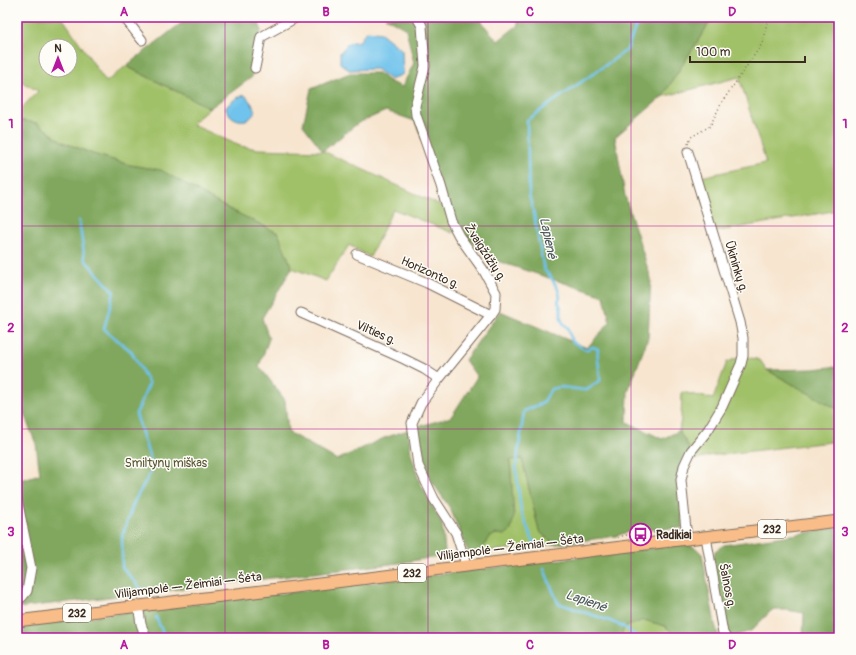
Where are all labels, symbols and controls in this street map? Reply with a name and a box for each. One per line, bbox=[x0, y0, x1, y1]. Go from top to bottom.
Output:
text: A bbox=[120, 4, 129, 20]
text: B bbox=[322, 4, 330, 20]
text: C bbox=[526, 4, 534, 20]
text: D bbox=[728, 4, 736, 20]
north arrow bbox=[38, 38, 78, 78]
scale bar bbox=[690, 38, 805, 64]
text: N bbox=[54, 42, 62, 55]
text: 100 m bbox=[696, 45, 731, 60]
text: 1 bbox=[8, 116, 14, 132]
text: 1 bbox=[842, 116, 848, 132]
water label: Lapienė bbox=[536, 216, 560, 261]
street label: Žvaigždžių g. bbox=[461, 221, 510, 285]
street label: Ūkininkų g. bbox=[721, 239, 751, 295]
street label: Horizonto g. bbox=[399, 253, 461, 293]
street label: Vilties g. bbox=[354, 318, 398, 348]
text: 2 bbox=[7, 320, 15, 336]
text: 2 bbox=[841, 320, 849, 336]
park label: Smiltynų miškas bbox=[125, 456, 208, 471]
road number: 232 bbox=[758, 520, 786, 538]
bus stop icon: Radikiai bbox=[628, 522, 654, 548]
text: 3 bbox=[7, 524, 15, 540]
text: 3 bbox=[841, 524, 849, 540]
place label: Radikiai bbox=[656, 528, 691, 543]
street label: Vilijampolė — Žeimiai — Šėta bbox=[435, 530, 585, 564]
street label: Šalnos g. bbox=[715, 562, 740, 610]
road number: 232 bbox=[398, 564, 426, 582]
street label: Vilijampolė — Žeimiai — Šėta bbox=[113, 568, 263, 602]
water label: Lapienė bbox=[563, 587, 610, 616]
road number: 232 bbox=[63, 604, 91, 622]
text: A bbox=[120, 637, 129, 653]
text: B bbox=[322, 637, 330, 653]
text: C bbox=[526, 637, 534, 653]
text: D bbox=[728, 637, 736, 653]

